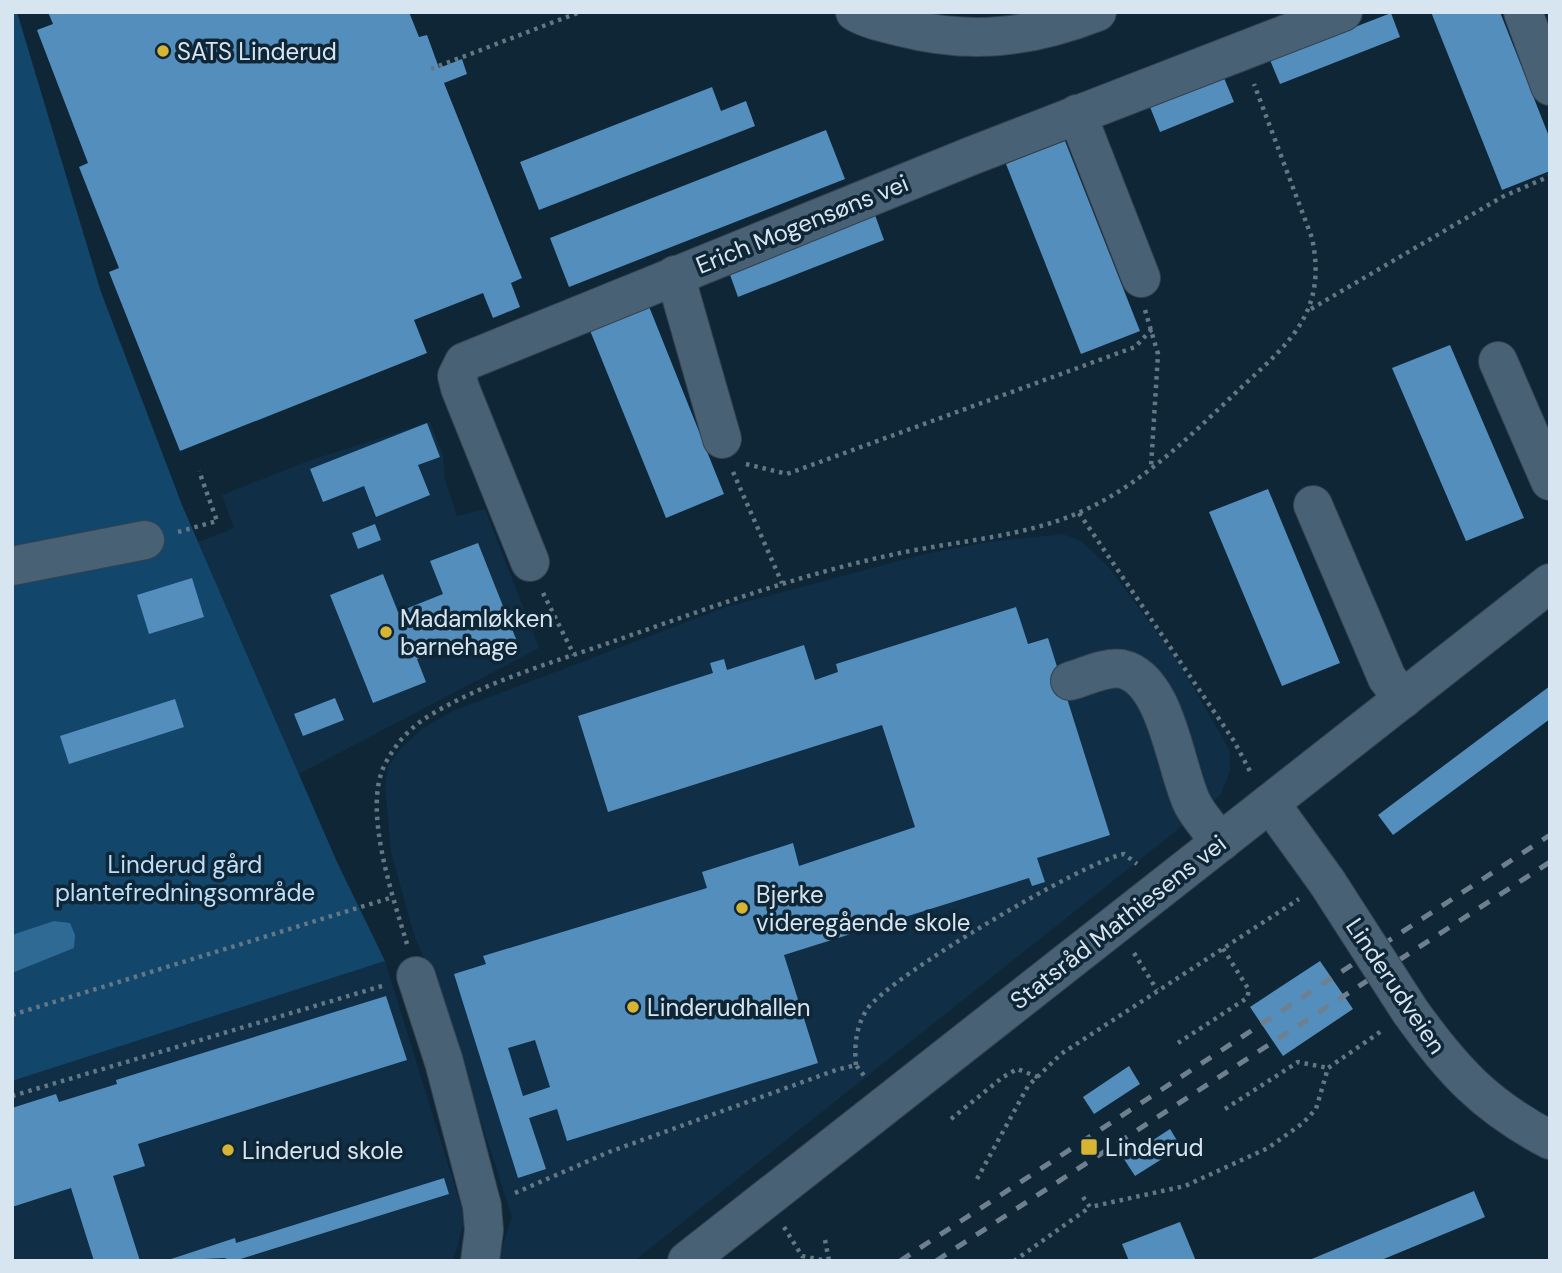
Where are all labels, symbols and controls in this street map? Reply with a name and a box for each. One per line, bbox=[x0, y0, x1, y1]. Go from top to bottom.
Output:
place label: SATS Linderud bbox=[177, 36, 337, 67]
marker: SATS Linderud bbox=[155, 43, 171, 59]
street label: Erich Mogensøns vei bbox=[691, 167, 913, 281]
place label: Madamløkken barnehage bbox=[400, 603, 553, 662]
marker: Madamløkken barnehage bbox=[378, 624, 394, 640]
street label: Statsråd Mathiesens vei bbox=[1004, 828, 1232, 1016]
park label: Linderud gård plantefredningsområde bbox=[55, 849, 315, 908]
place label: Bjerke videregående skole bbox=[756, 879, 971, 938]
marker: Bjerke videregående skole bbox=[734, 900, 750, 916]
street label: Linderudveien bbox=[1339, 912, 1453, 1060]
place label: Linderudhallen bbox=[647, 992, 811, 1023]
marker: Linderudhallen bbox=[625, 999, 641, 1015]
place label: Linderud bbox=[1105, 1132, 1204, 1163]
place label: Linderud skole bbox=[242, 1135, 403, 1166]
marker: Linderud bbox=[1079, 1137, 1099, 1157]
marker: Linderud skole bbox=[220, 1142, 236, 1158]

